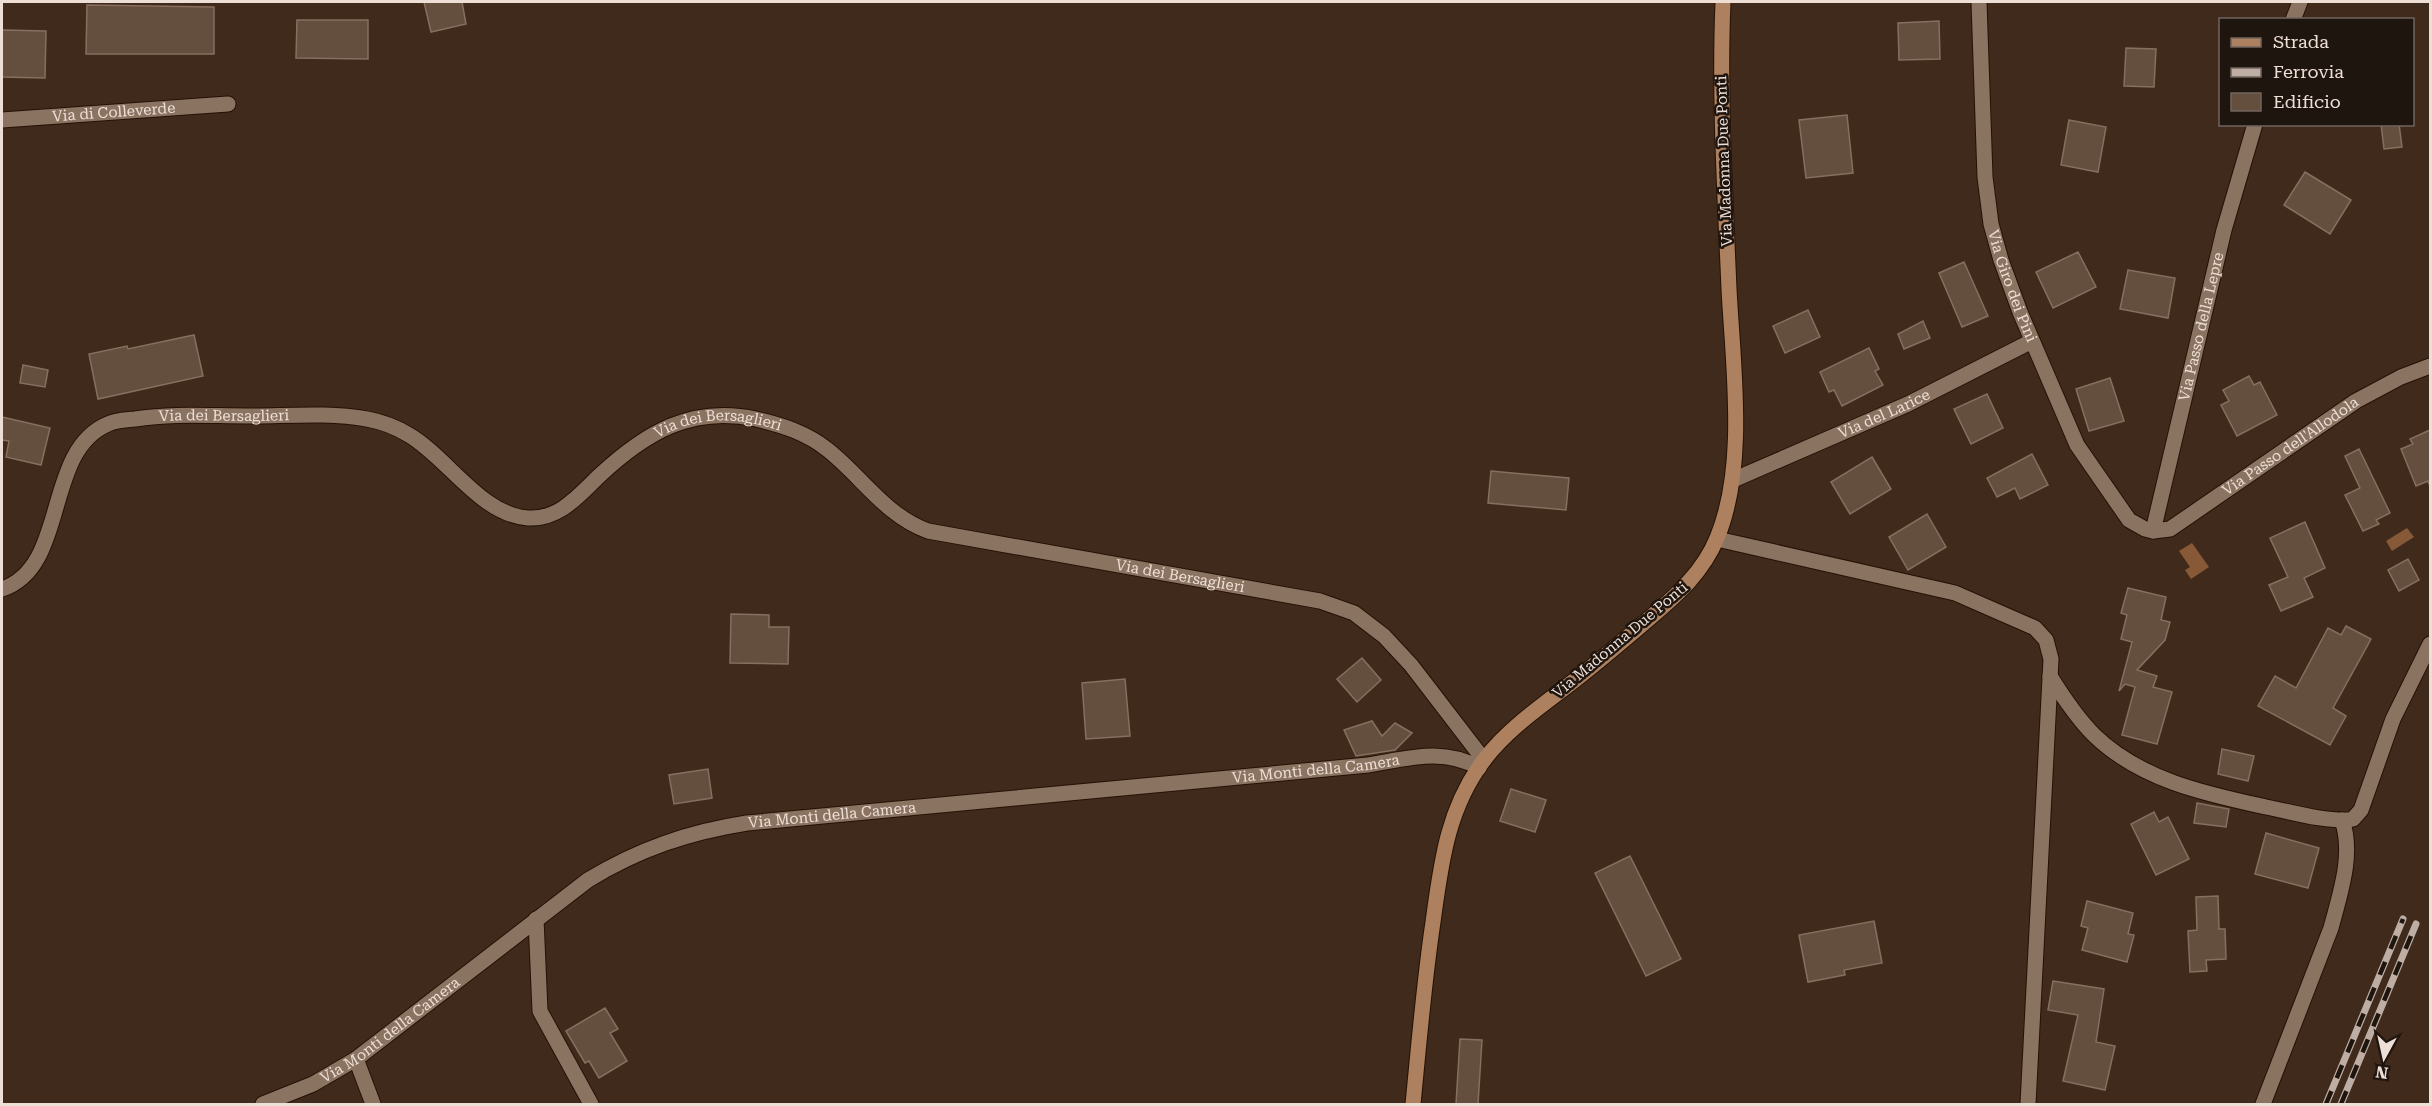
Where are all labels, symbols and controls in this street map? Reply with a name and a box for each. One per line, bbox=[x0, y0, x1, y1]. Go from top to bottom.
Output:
legend bbox=[2219, 18, 2414, 126]
text: Strada bbox=[2273, 31, 2329, 52]
text: Ferrovia bbox=[2273, 61, 2344, 82]
street label: Via Madonna Due Ponti bbox=[1712, 75, 1736, 247]
text: Edificio bbox=[2273, 91, 2341, 112]
street label: Via di Colleverde bbox=[52, 99, 176, 125]
street label: Via Giro dei Pini bbox=[1984, 228, 2041, 345]
street label: Via Passo della Lepre bbox=[2175, 250, 2227, 403]
street label: Via del Larice bbox=[1836, 385, 1933, 442]
street label: Via Passo dell'Allodola bbox=[2219, 393, 2362, 499]
street label: Via dei Bersaglieri bbox=[158, 406, 290, 425]
street label: Via dei Bersaglieri bbox=[651, 406, 784, 441]
street label: Via dei Bersaglieri bbox=[1114, 556, 1246, 596]
street label: Via Madonna Due Ponti bbox=[1549, 578, 1691, 702]
street label: Via Monti della Camera bbox=[1231, 751, 1401, 787]
street label: Via Monti della Camera bbox=[747, 798, 917, 832]
street label: Via Monti della Camera bbox=[317, 973, 463, 1087]
north arrow bbox=[2354, 1028, 2414, 1088]
text: N bbox=[2375, 1062, 2389, 1083]

